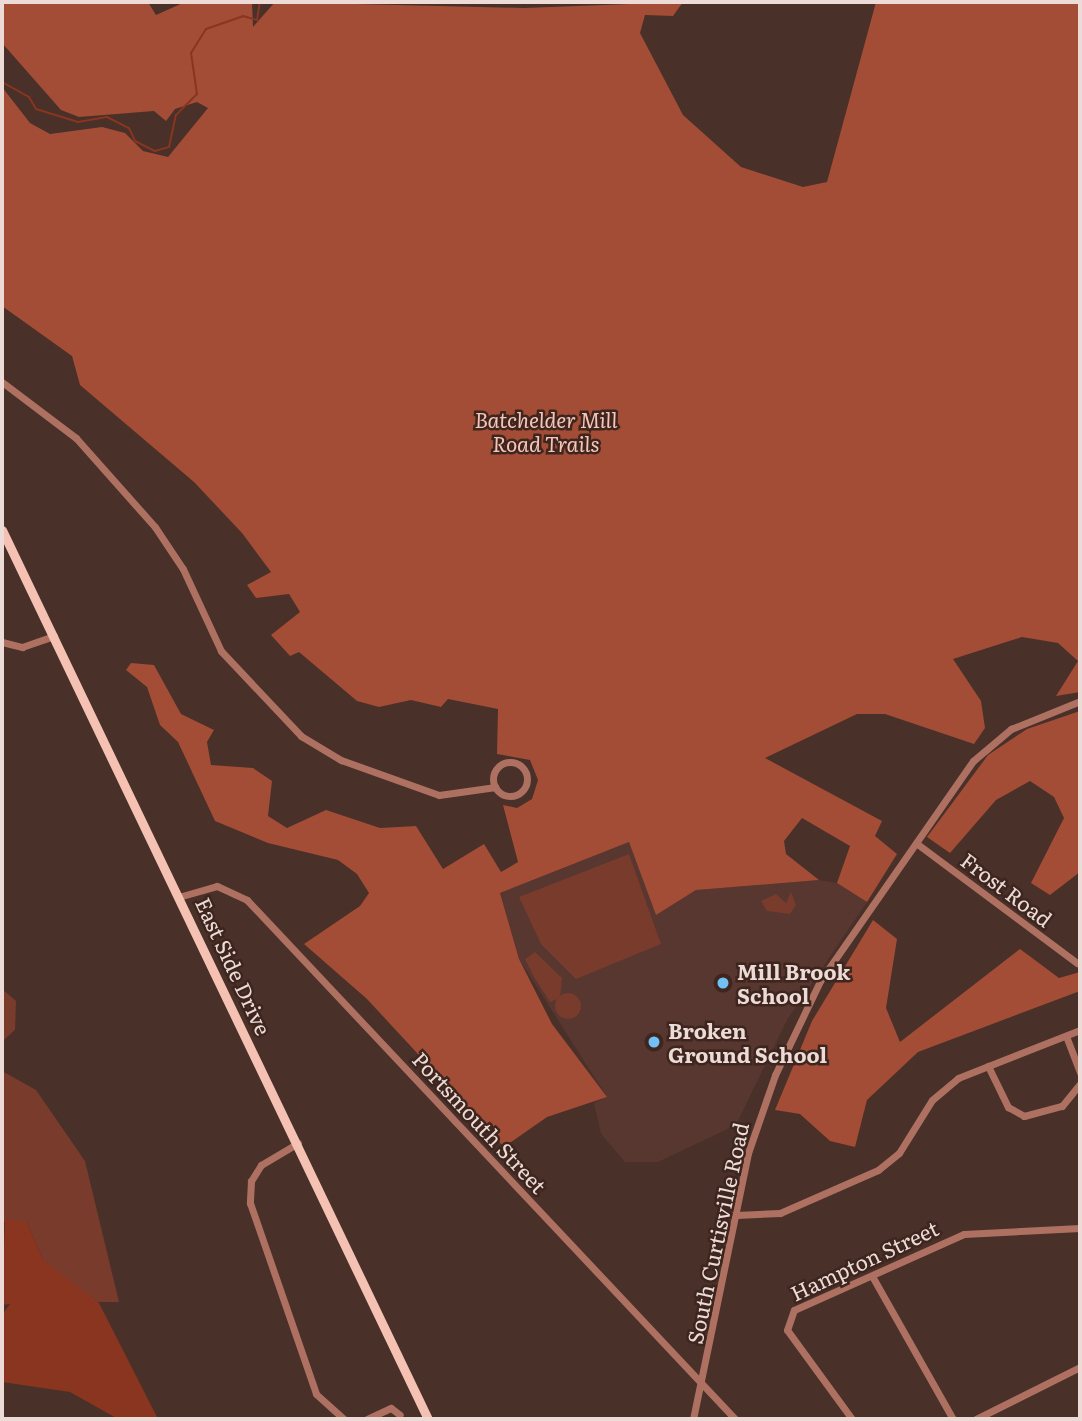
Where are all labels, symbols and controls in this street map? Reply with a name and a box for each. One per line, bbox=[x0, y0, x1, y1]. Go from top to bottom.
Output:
park label: Batchelder Mill Road Trails bbox=[475, 406, 617, 456]
street label: Frost Road bbox=[957, 847, 1057, 931]
street label: East Side Drive bbox=[191, 893, 277, 1039]
place label: Mill Brook School bbox=[737, 958, 850, 1008]
marker: Mill Brook School bbox=[715, 975, 731, 991]
place label: Broken Ground School bbox=[668, 1017, 827, 1067]
marker: Broken Ground School bbox=[646, 1034, 662, 1050]
street label: Portsmouth Street bbox=[408, 1046, 552, 1198]
street label: South Curtisville Road bbox=[681, 1120, 753, 1346]
street label: Hampton Street bbox=[786, 1215, 942, 1305]

